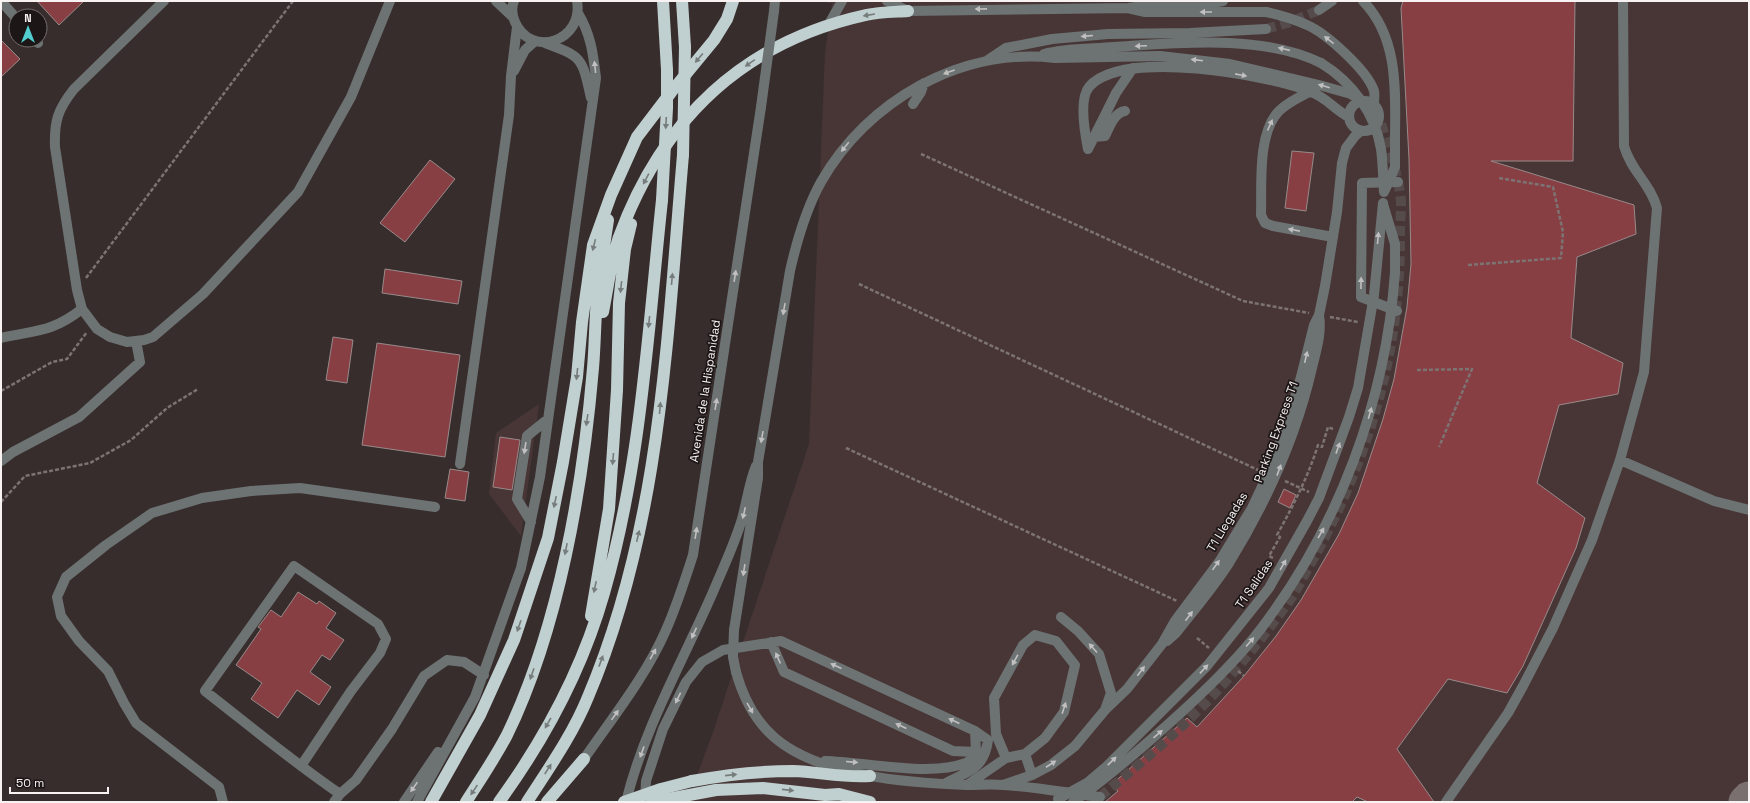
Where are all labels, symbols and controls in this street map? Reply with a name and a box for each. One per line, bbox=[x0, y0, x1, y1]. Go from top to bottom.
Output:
one-way arrow bbox=[974, 6, 987, 12]
north arrow bbox=[8, 8, 48, 48]
one-way arrow bbox=[1200, 8, 1212, 15]
text: N bbox=[24, 11, 32, 25]
one-way arrow bbox=[863, 12, 875, 18]
one-way arrow bbox=[1081, 32, 1093, 39]
one-way arrow bbox=[1323, 35, 1334, 44]
one-way arrow bbox=[1135, 42, 1147, 49]
one-way arrow bbox=[1278, 46, 1291, 52]
one-way arrow bbox=[695, 53, 704, 63]
one-way arrow bbox=[1191, 56, 1203, 63]
one-way arrow bbox=[745, 59, 755, 67]
one-way arrow bbox=[591, 61, 598, 73]
one-way arrow bbox=[943, 69, 955, 75]
one-way arrow bbox=[1235, 72, 1247, 78]
one-way arrow bbox=[1318, 83, 1330, 89]
one-way arrow bbox=[663, 117, 669, 130]
one-way arrow bbox=[1267, 120, 1273, 131]
one-way arrow bbox=[841, 142, 849, 153]
one-way arrow bbox=[642, 173, 649, 185]
one-way arrow bbox=[1288, 227, 1301, 233]
one-way arrow bbox=[1375, 232, 1382, 244]
one-way arrow bbox=[591, 239, 597, 251]
one-way arrow bbox=[732, 270, 738, 282]
one-way arrow bbox=[668, 273, 675, 285]
one-way arrow bbox=[1358, 276, 1364, 289]
one-way arrow bbox=[618, 281, 624, 293]
one-way arrow bbox=[781, 303, 787, 315]
one-way arrow bbox=[646, 316, 653, 328]
street label: Avenida de la Hispanidad bbox=[686, 319, 724, 463]
one-way arrow bbox=[1303, 351, 1309, 363]
one-way arrow bbox=[574, 368, 581, 380]
street label: Parking Express T1 bbox=[1250, 379, 1302, 485]
one-way arrow bbox=[713, 398, 719, 410]
one-way arrow bbox=[657, 402, 664, 414]
one-way arrow bbox=[1367, 407, 1373, 419]
one-way arrow bbox=[584, 414, 590, 426]
one-way arrow bbox=[759, 431, 765, 443]
one-way arrow bbox=[522, 442, 528, 454]
one-way arrow bbox=[1335, 442, 1341, 454]
one-way arrow bbox=[609, 453, 616, 465]
one-way arrow bbox=[1276, 464, 1282, 476]
street label: T1 Llegadas bbox=[1203, 489, 1251, 555]
one-way arrow bbox=[552, 496, 558, 508]
one-way arrow bbox=[740, 507, 746, 519]
one-way arrow bbox=[693, 527, 699, 539]
one-way arrow bbox=[1317, 527, 1324, 539]
one-way arrow bbox=[635, 530, 641, 542]
one-way arrow bbox=[563, 542, 569, 555]
street label: T1 Salidas bbox=[1232, 556, 1276, 612]
one-way arrow bbox=[1279, 559, 1286, 571]
one-way arrow bbox=[1212, 560, 1220, 570]
one-way arrow bbox=[741, 564, 747, 576]
one-way arrow bbox=[591, 581, 597, 593]
one-way arrow bbox=[1185, 611, 1193, 622]
one-way arrow bbox=[515, 621, 521, 633]
one-way arrow bbox=[691, 627, 697, 639]
one-way arrow bbox=[1245, 637, 1254, 647]
one-way arrow bbox=[1089, 643, 1098, 653]
one-way arrow bbox=[649, 648, 656, 660]
one-way arrow bbox=[775, 652, 781, 663]
one-way arrow bbox=[598, 654, 604, 666]
one-way arrow bbox=[1012, 655, 1018, 666]
one-way arrow bbox=[830, 663, 842, 669]
one-way arrow bbox=[1199, 664, 1208, 673]
one-way arrow bbox=[1137, 666, 1145, 676]
one-way arrow bbox=[529, 668, 535, 680]
one-way arrow bbox=[675, 692, 681, 703]
one-way arrow bbox=[747, 702, 754, 713]
one-way arrow bbox=[1061, 702, 1067, 714]
one-way arrow bbox=[611, 710, 619, 721]
one-way arrow bbox=[545, 718, 552, 729]
one-way arrow bbox=[948, 718, 959, 724]
one-way arrow bbox=[895, 723, 906, 729]
one-way arrow bbox=[1153, 729, 1163, 738]
one-way arrow bbox=[639, 747, 645, 759]
one-way arrow bbox=[1107, 756, 1117, 766]
one-way arrow bbox=[846, 759, 858, 765]
one-way arrow bbox=[1046, 760, 1057, 768]
one-way arrow bbox=[544, 764, 552, 774]
scale bar bbox=[10, 769, 108, 795]
one-way arrow bbox=[724, 772, 737, 778]
text: 50 m bbox=[16, 775, 44, 791]
one-way arrow bbox=[410, 782, 418, 793]
one-way arrow bbox=[470, 784, 478, 795]
one-way arrow bbox=[781, 787, 794, 793]

